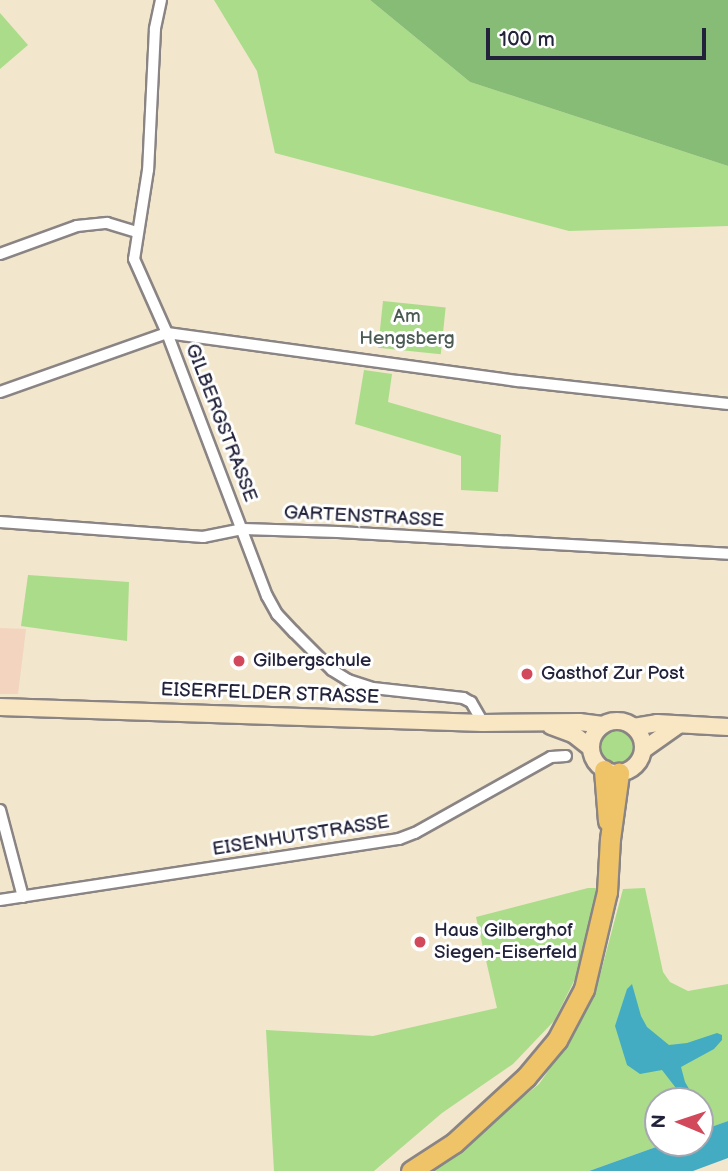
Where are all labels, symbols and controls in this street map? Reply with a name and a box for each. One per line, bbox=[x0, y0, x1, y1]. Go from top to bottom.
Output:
scale bar bbox=[490, 14, 710, 58]
text: 100 m bbox=[499, 27, 555, 52]
park label: Am Hengsberg bbox=[359, 306, 455, 350]
street label: GILBERGSTRASSE bbox=[180, 341, 262, 505]
street label: GARTENSTRASSE bbox=[283, 501, 445, 533]
place label: Gilbergschule bbox=[253, 650, 371, 672]
marker: Gilbergschule bbox=[231, 653, 247, 669]
place label: Gasthof Zur Post bbox=[541, 663, 684, 685]
marker: Gasthof Zur Post bbox=[519, 666, 535, 682]
street label: EISERFELDER STRASSE bbox=[160, 679, 380, 709]
street label: EISENHUTSTRASSE bbox=[211, 811, 391, 861]
place label: Haus Gilberghof Siegen-Eiserfeld bbox=[434, 920, 577, 964]
marker: Haus Gilberghof Siegen-Eiserfeld bbox=[412, 934, 428, 950]
north arrow bbox=[644, 1087, 714, 1157]
text: N bbox=[648, 1114, 671, 1129]

